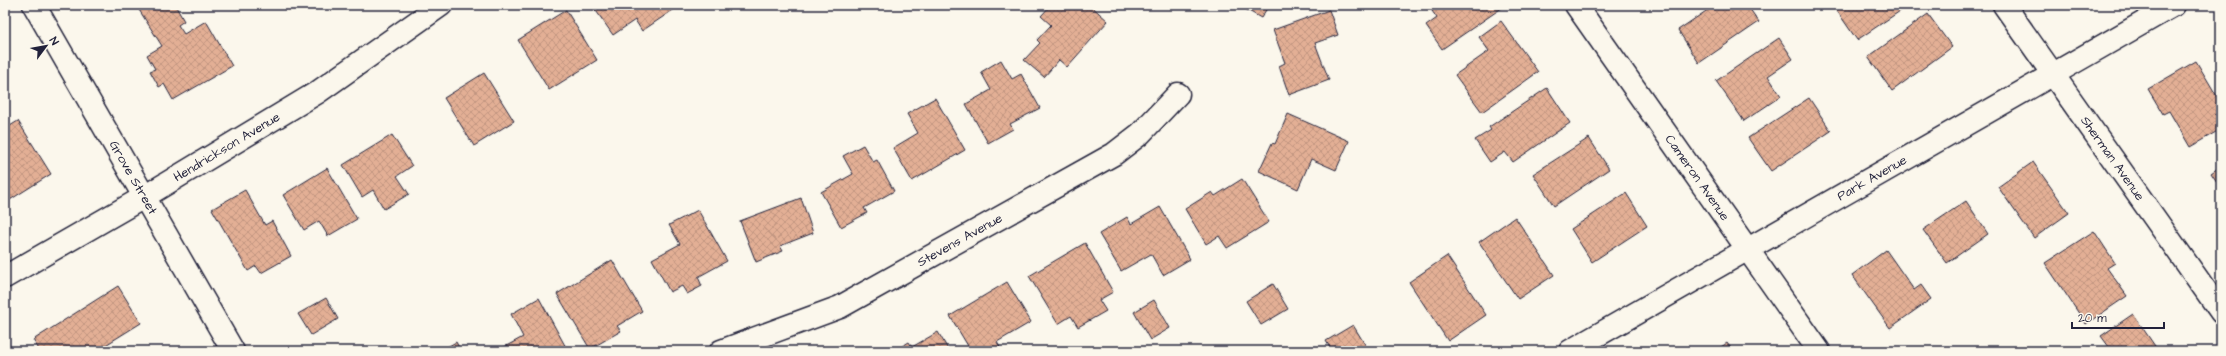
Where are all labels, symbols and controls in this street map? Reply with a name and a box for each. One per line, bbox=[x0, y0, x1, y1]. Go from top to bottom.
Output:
north arrow bbox=[26, 26, 66, 66]
text: N bbox=[46, 34, 62, 48]
street label: Hendrickson Avenue bbox=[170, 108, 283, 186]
street label: Sherman Avenue bbox=[2076, 113, 2149, 204]
street label: Cameron Avenue bbox=[1661, 131, 1734, 224]
street label: Grove Street bbox=[105, 137, 162, 218]
street label: Park Avenue bbox=[1834, 151, 1910, 205]
street label: Stevens Avenue bbox=[914, 209, 1006, 271]
scale bar bbox=[2072, 304, 2164, 330]
text: 20 m bbox=[2078, 310, 2107, 327]

